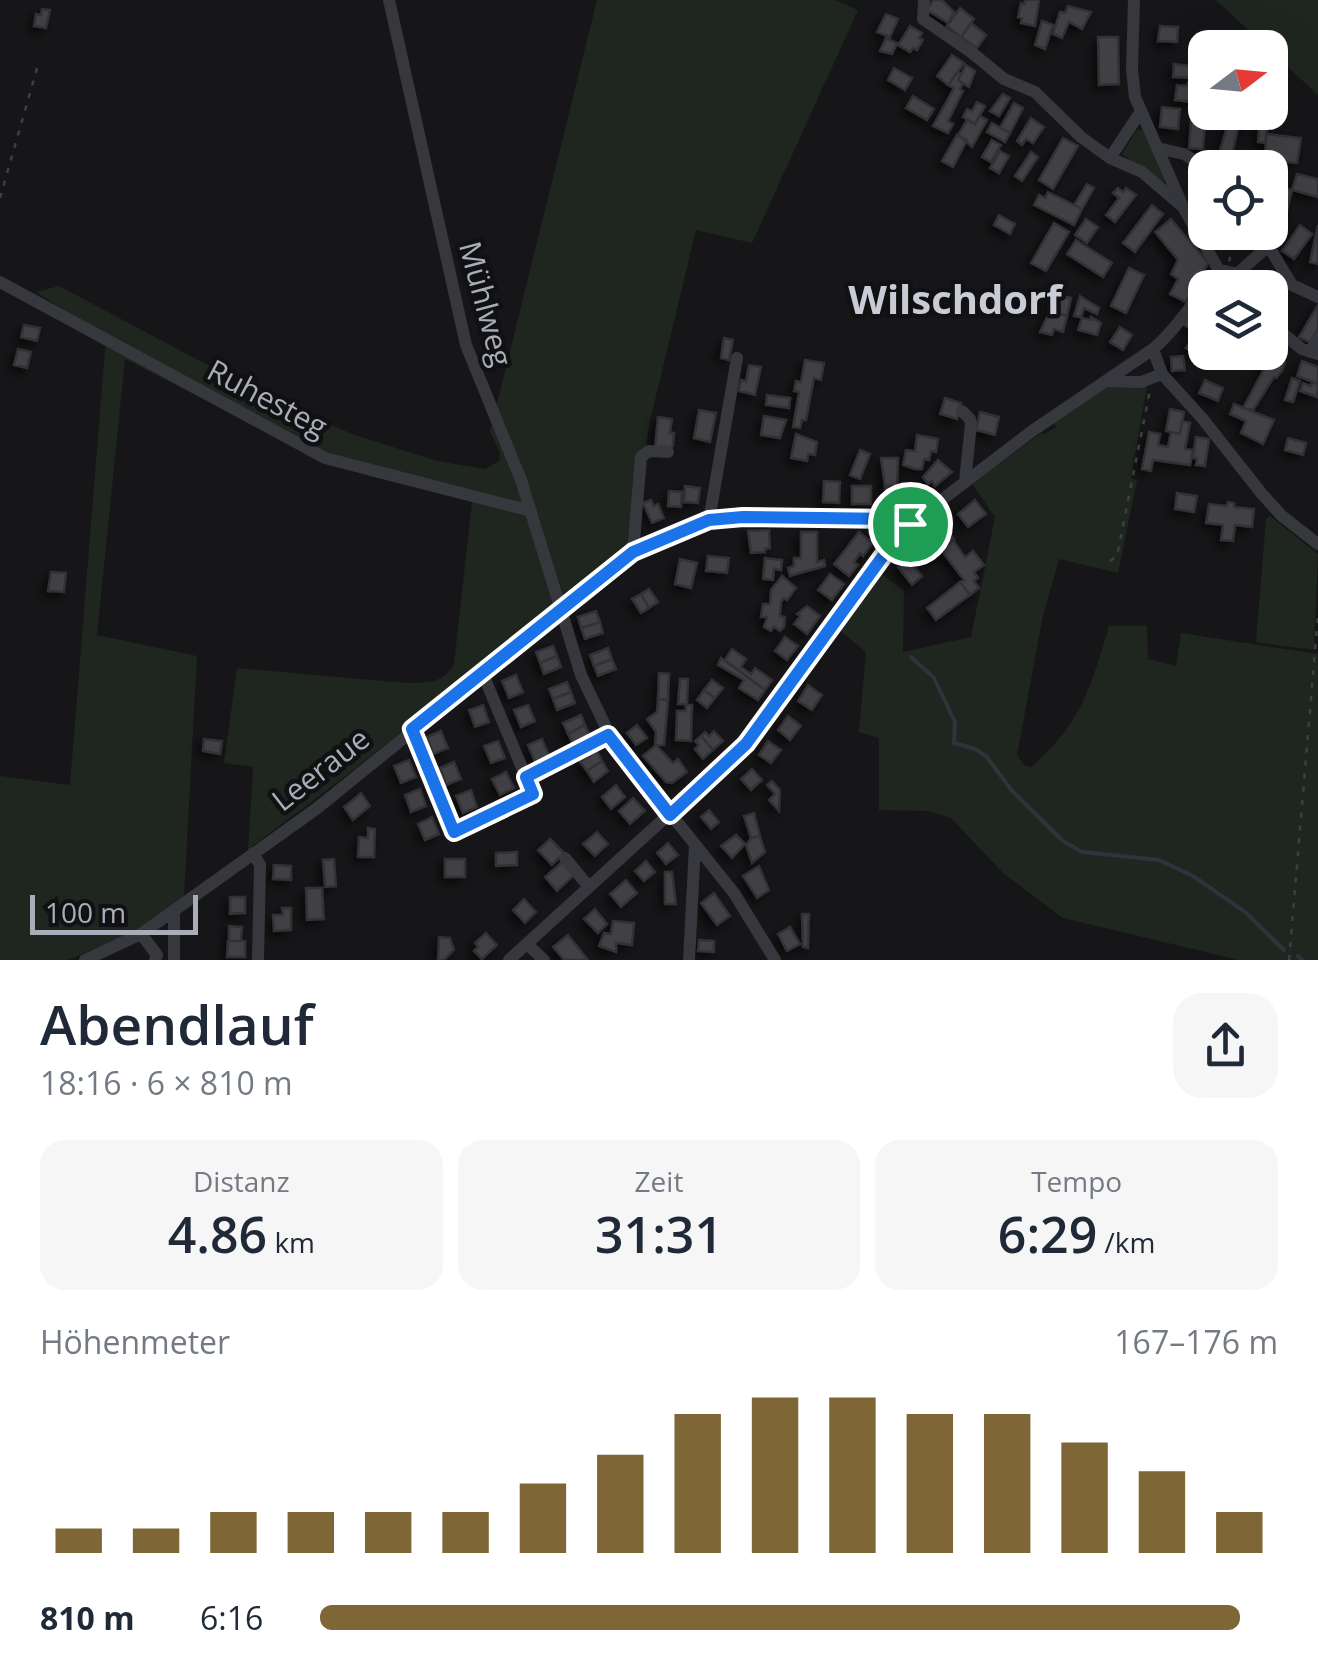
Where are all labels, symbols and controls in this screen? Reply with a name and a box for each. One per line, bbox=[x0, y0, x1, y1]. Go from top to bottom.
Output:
north arrow bbox=[1188, 30, 1288, 130]
map controls bbox=[1188, 30, 1288, 370]
button: locate bbox=[1188, 150, 1288, 250]
street label: Mühlweg bbox=[450, 237, 523, 371]
button: layers bbox=[1188, 270, 1288, 370]
district label: Wilschdorf bbox=[848, 271, 1064, 326]
street label: Ruhesteg bbox=[201, 349, 335, 446]
pin bbox=[868, 482, 953, 567]
icon: arrive bbox=[883, 497, 938, 552]
street label: Leeraue bbox=[263, 718, 377, 820]
scale bar bbox=[30, 890, 198, 934]
text: 100 m bbox=[45, 893, 126, 931]
text: Abendlauf bbox=[40, 986, 314, 1061]
button: share bbox=[1173, 993, 1278, 1098]
text: 18:16 · 6 × 810 m bbox=[40, 1061, 293, 1104]
text: Distanz bbox=[193, 1162, 290, 1200]
text: Zeit bbox=[635, 1162, 683, 1200]
text: Tempo bbox=[1031, 1162, 1122, 1200]
text: 4.86 bbox=[168, 1200, 267, 1268]
text: 31:31 bbox=[595, 1200, 723, 1268]
text: 6:29 bbox=[998, 1200, 1097, 1268]
text: km bbox=[267, 1223, 315, 1261]
text: /km bbox=[1097, 1223, 1155, 1261]
text: Höhenmeter bbox=[40, 1320, 230, 1363]
text: 167–176 m bbox=[1114, 1320, 1278, 1363]
text: 810 m bbox=[40, 1596, 135, 1639]
text: 6:16 bbox=[200, 1596, 263, 1639]

